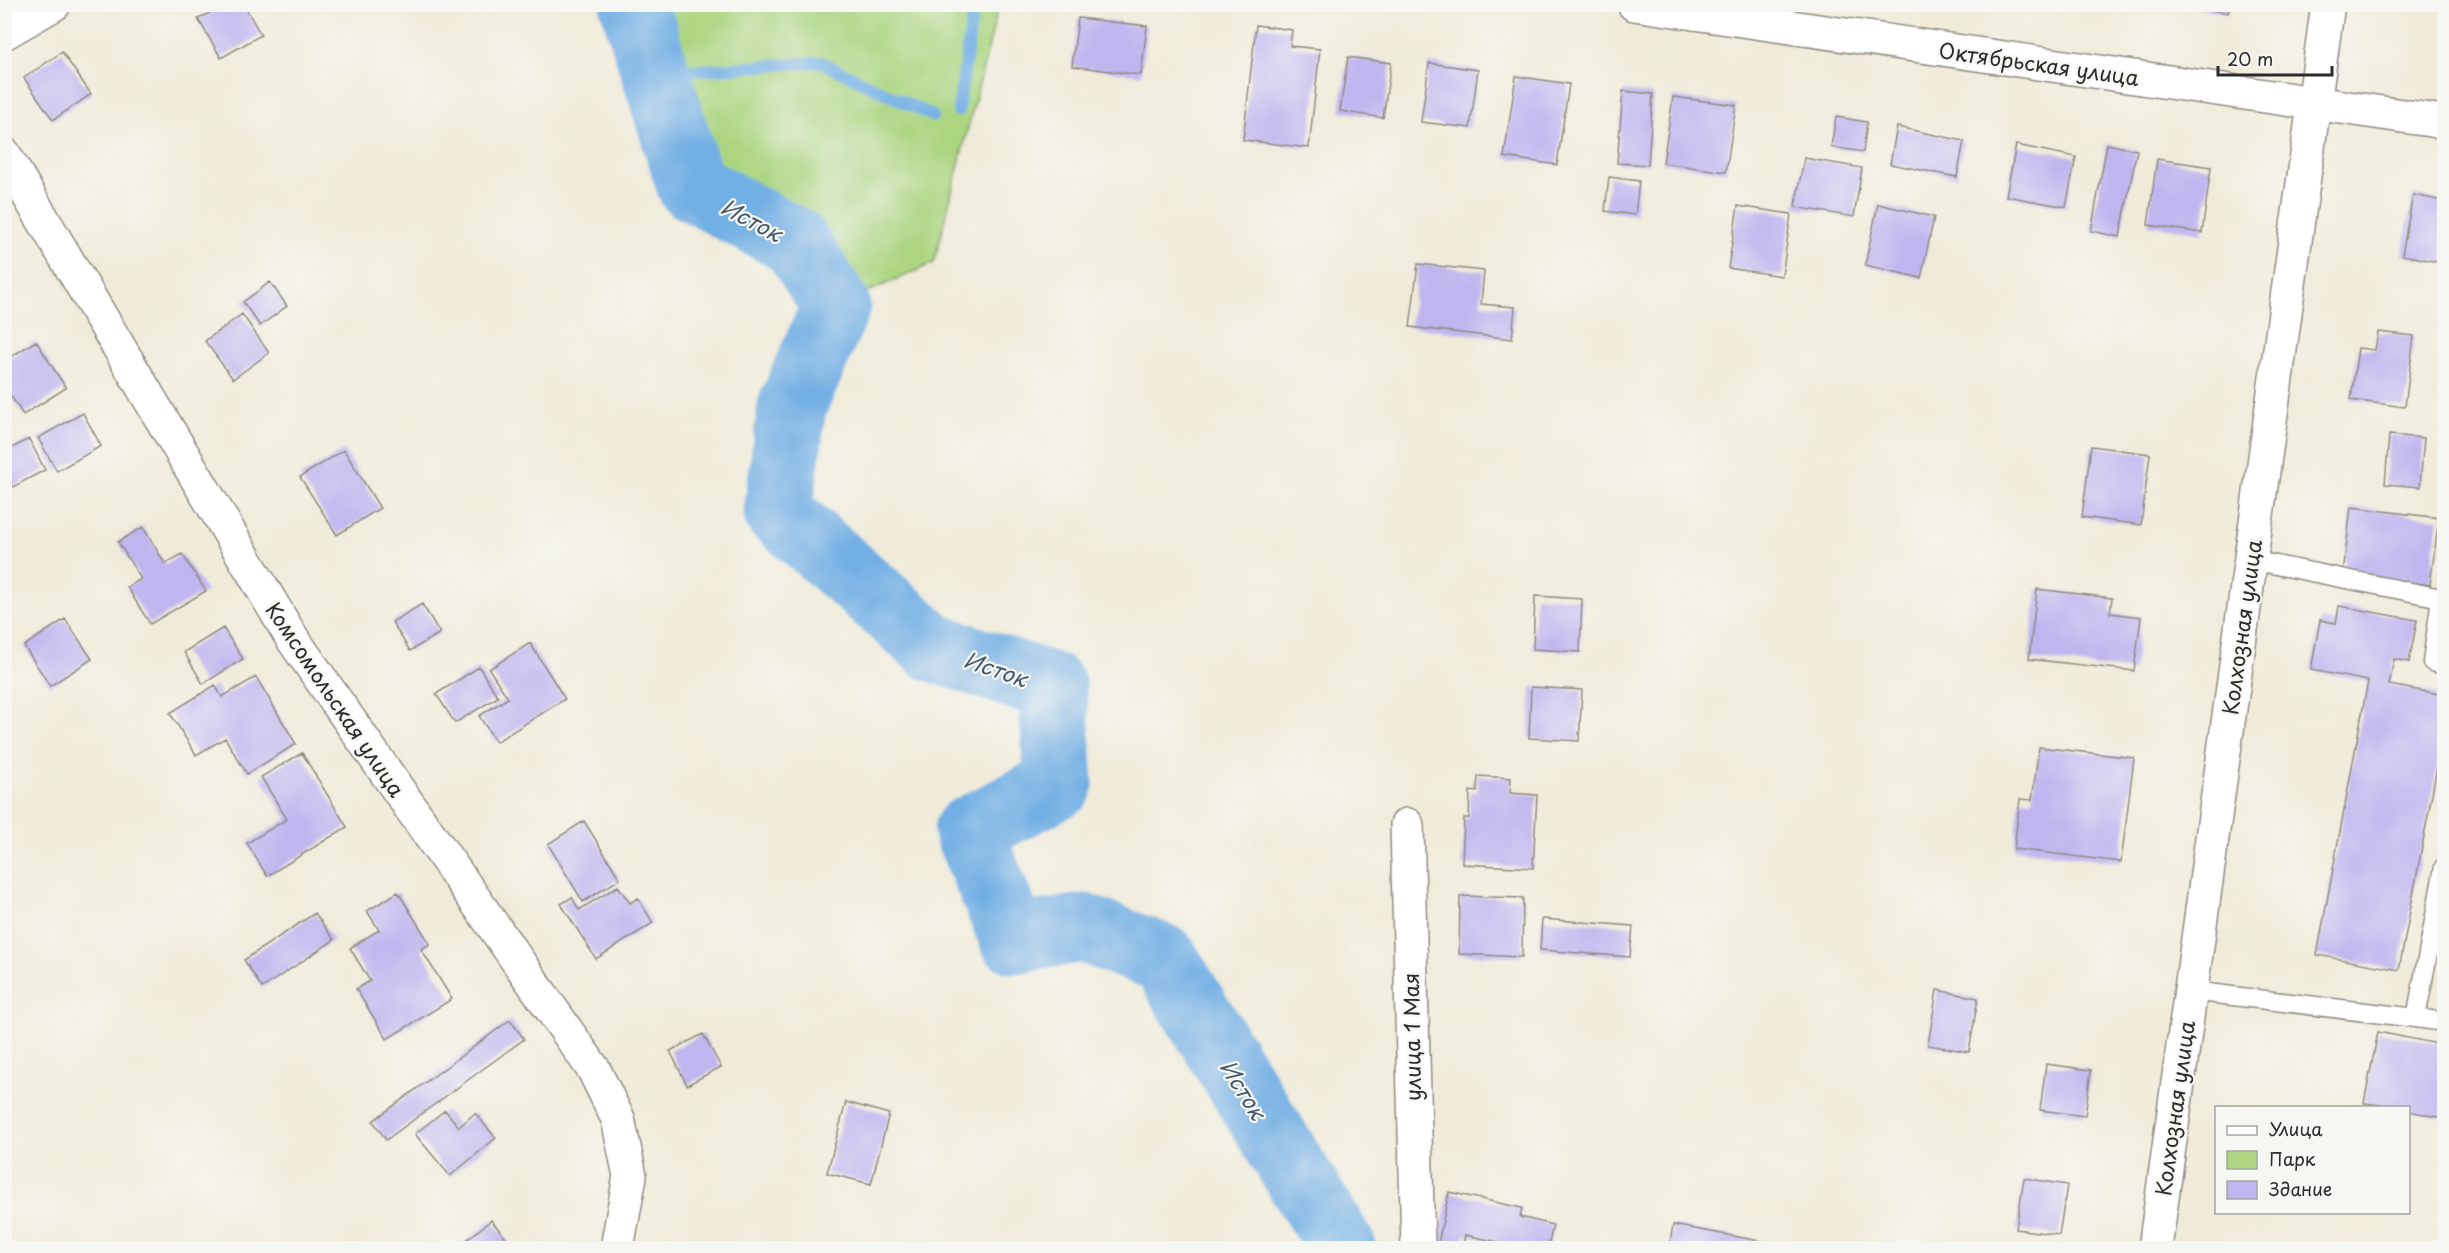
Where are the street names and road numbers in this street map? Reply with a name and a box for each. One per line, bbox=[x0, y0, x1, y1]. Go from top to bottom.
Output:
street label: Октябрьская улица bbox=[1937, 33, 2142, 93]
street label: Колхозная улица bbox=[2213, 537, 2269, 717]
street label: Комсомольская улица bbox=[259, 595, 414, 803]
street label: улица 1 Мая bbox=[1394, 973, 1428, 1101]
street label: Колхозная улица bbox=[2146, 1018, 2202, 1198]

